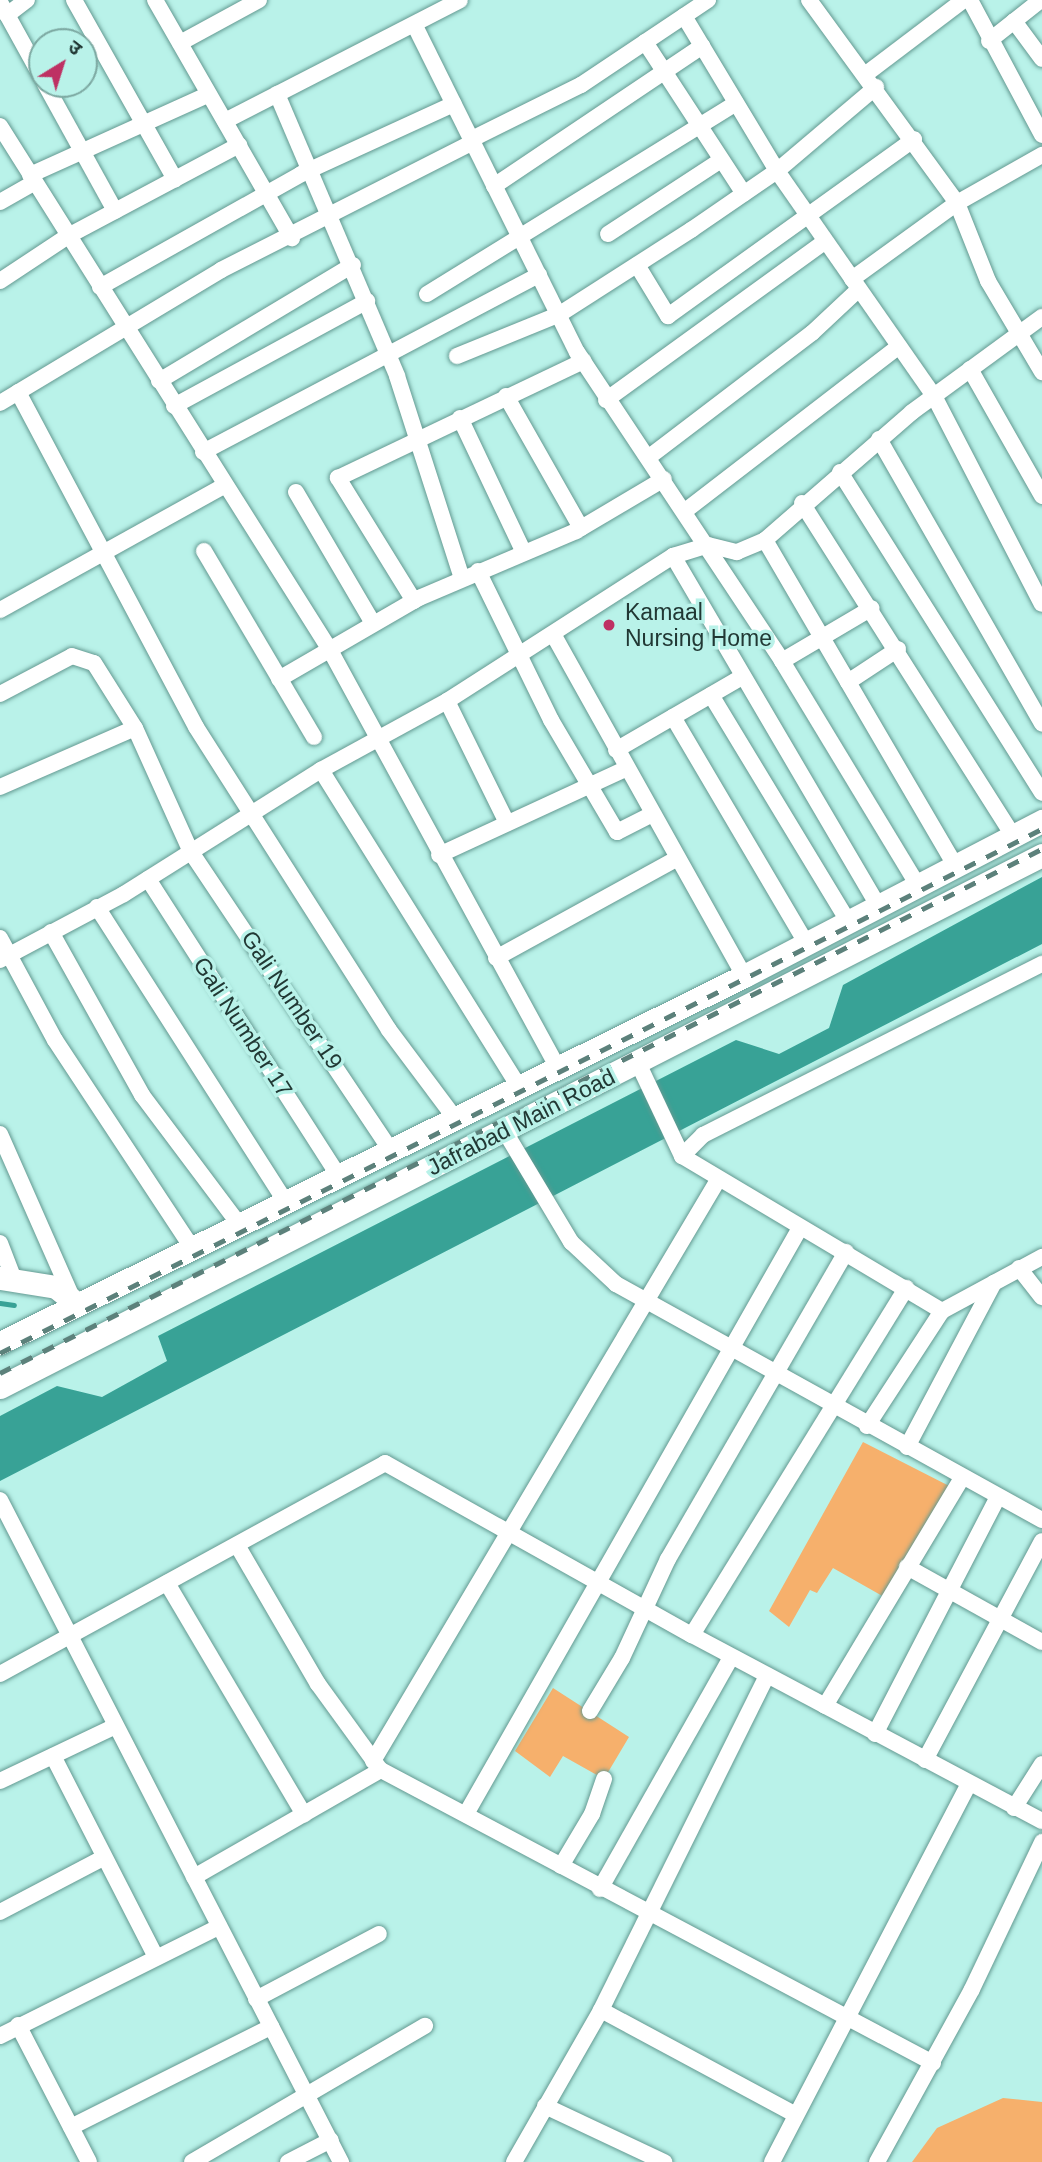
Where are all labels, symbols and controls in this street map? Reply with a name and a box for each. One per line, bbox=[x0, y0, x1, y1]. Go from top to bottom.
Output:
north arrow bbox=[28, 28, 98, 98]
text: उ bbox=[64, 36, 86, 59]
place label: Kamaal Nursing Home bbox=[625, 598, 772, 652]
marker: Kamaal Nursing Home bbox=[599, 615, 619, 635]
street label: Gali Number 19 bbox=[236, 926, 348, 1074]
street label: Gali Number 17 bbox=[188, 952, 298, 1102]
street label: Jafrabad Main Road bbox=[422, 1063, 620, 1181]

